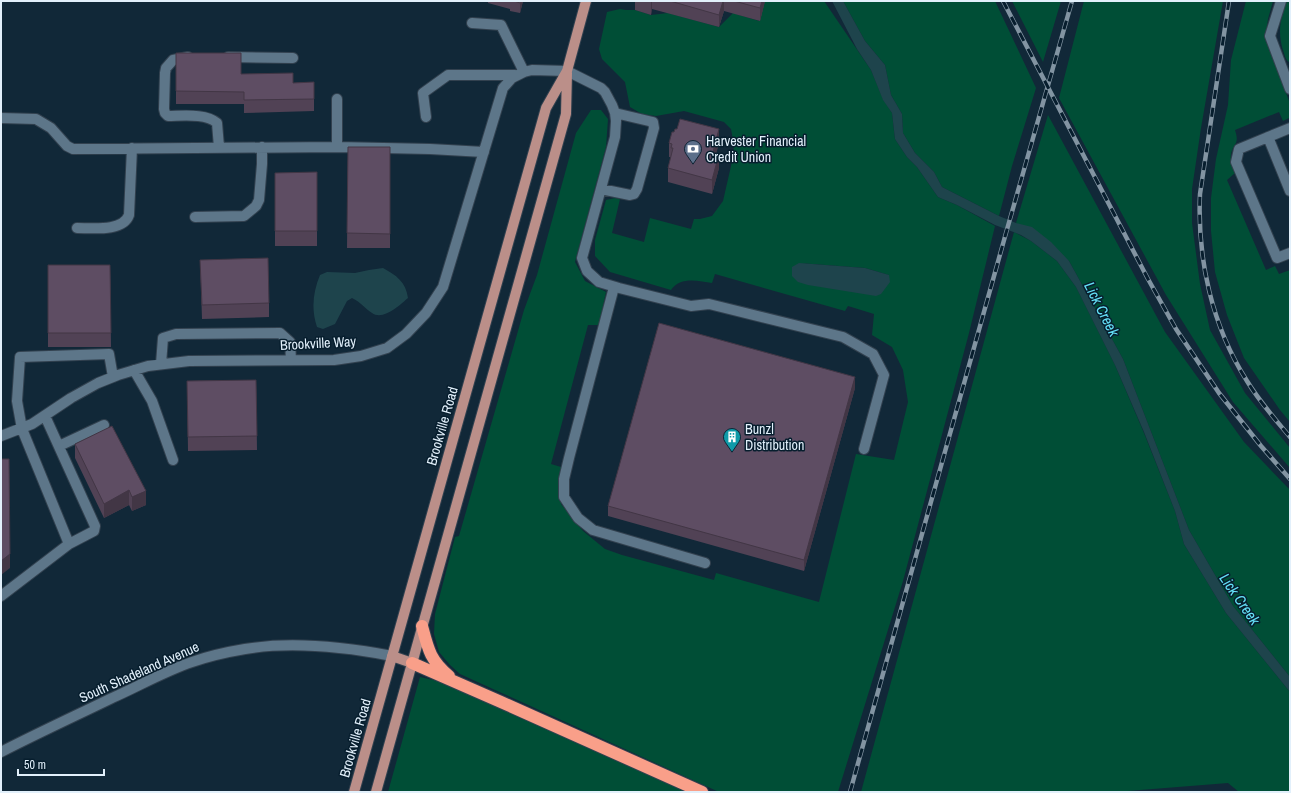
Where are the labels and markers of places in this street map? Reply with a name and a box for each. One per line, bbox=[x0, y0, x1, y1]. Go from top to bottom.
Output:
place label: Harvester Financial Credit Union bbox=[706, 132, 806, 166]
bank icon: Harvester Financial Credit Union bbox=[683, 139, 703, 164]
place label: Bunzl Distribution bbox=[745, 420, 804, 454]
building icon: Bunzl Distribution bbox=[722, 427, 742, 452]

